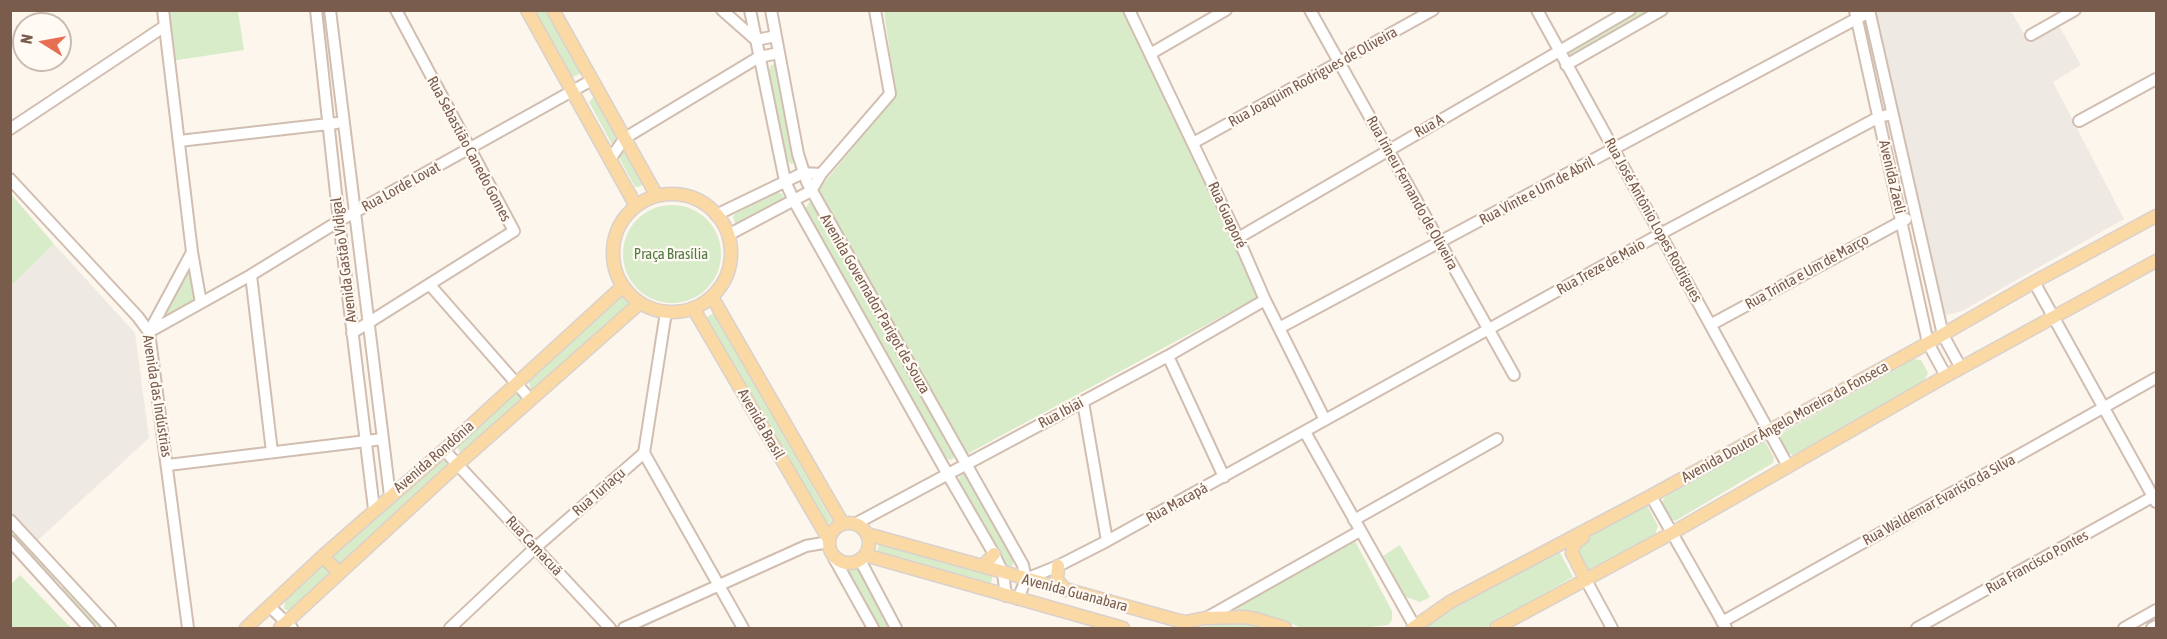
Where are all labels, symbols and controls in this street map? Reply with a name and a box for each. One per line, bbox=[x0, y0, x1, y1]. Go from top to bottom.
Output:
north arrow bbox=[12, 12, 72, 72]
street label: Rua Joaquim Rodrigues de Oliveira bbox=[1225, 23, 1401, 131]
text: N bbox=[17, 33, 36, 45]
street label: Rua Sebastião Canedo Gomes bbox=[423, 73, 515, 225]
street label: Rua A bbox=[1411, 110, 1447, 142]
street label: Rua Irineu Fernando de Oliveira bbox=[1362, 113, 1462, 273]
street label: Rua José Antônio Lopes Rodrigues bbox=[1600, 135, 1706, 305]
street label: Avenida Zaeli bbox=[1875, 138, 1909, 216]
street label: Rua Vinte e Um de Abril bbox=[1476, 153, 1598, 229]
street label: Rua Lorde Lovat bbox=[359, 158, 443, 216]
street label: Rua Guaporé bbox=[1204, 179, 1250, 251]
street label: Avenida Gastão Vidigal bbox=[327, 196, 361, 324]
street label: Avenida Governador Parigot de Souza bbox=[816, 211, 934, 397]
street label: Rua Trinta e Um de Março bbox=[1742, 231, 1872, 313]
street label: Rua Treze de Maio bbox=[1554, 235, 1648, 299]
park label: Praça Brasília bbox=[634, 245, 708, 263]
street label: Avenida das Indústrias bbox=[138, 334, 176, 458]
street label: Avenida Doutor Ângelo Moreira da Fonseca bbox=[1678, 357, 1892, 487]
street label: Avenida Brasil bbox=[734, 386, 788, 462]
street label: Rua Ibiai bbox=[1035, 394, 1087, 432]
street label: Avenida Rondônia bbox=[390, 417, 478, 497]
street label: Rua Waldemar Evaristo da Silva bbox=[1860, 450, 2018, 550]
street label: Rua Turiaçu bbox=[569, 464, 629, 520]
street label: Rua Macapá bbox=[1143, 479, 1211, 527]
street label: Rua Camacuã bbox=[502, 512, 566, 580]
street label: Rua Francisco Pontes bbox=[1983, 526, 2091, 598]
street label: Avenida Guanabara bbox=[1020, 570, 1130, 616]

